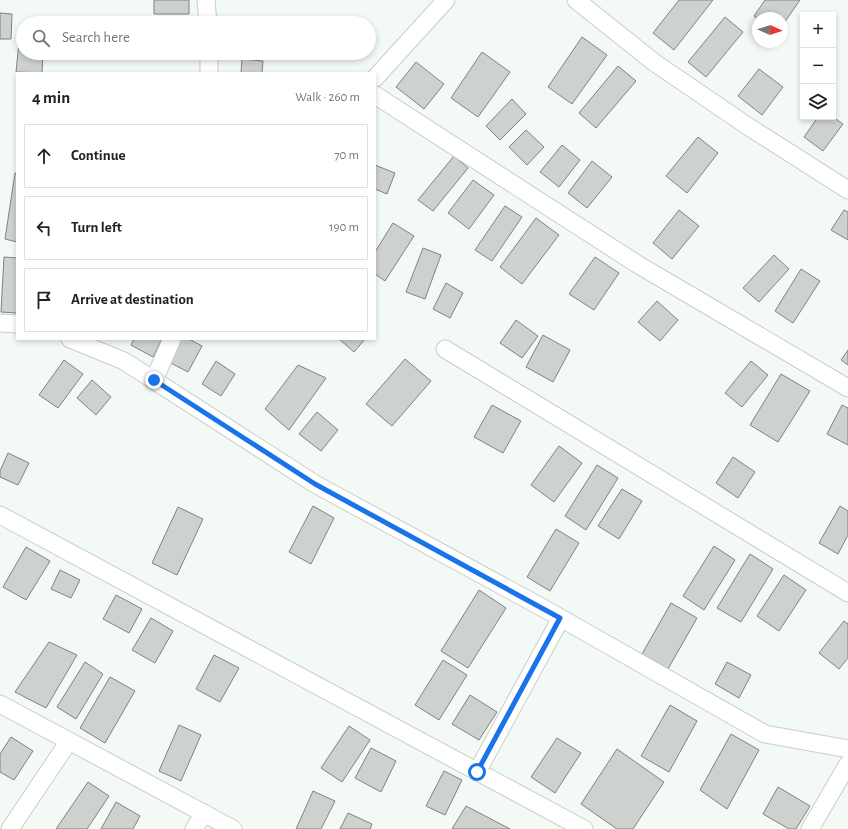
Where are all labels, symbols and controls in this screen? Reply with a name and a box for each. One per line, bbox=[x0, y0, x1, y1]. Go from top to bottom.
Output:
north arrow bbox=[752, 12, 788, 48]
map controls bbox=[800, 12, 836, 120]
button: + bbox=[800, 12, 836, 48]
search box bbox=[16, 16, 376, 60]
icon: search bbox=[30, 27, 52, 49]
text: Search here bbox=[62, 30, 130, 45]
button: − bbox=[800, 48, 836, 84]
button: layers bbox=[800, 84, 836, 120]
text: 4 min bbox=[32, 89, 70, 106]
text: Walk · 260 m bbox=[295, 91, 360, 104]
icon: ahead bbox=[33, 145, 55, 167]
text: Continue bbox=[71, 148, 126, 163]
text: 70 m bbox=[334, 149, 359, 162]
icon: left bbox=[33, 217, 55, 239]
text: Turn left bbox=[71, 220, 122, 235]
text: 190 m bbox=[329, 221, 359, 234]
icon: arrive bbox=[33, 289, 55, 311]
text: Arrive at destination bbox=[71, 292, 194, 307]
route end bbox=[145, 371, 163, 389]
route start bbox=[468, 763, 486, 781]

